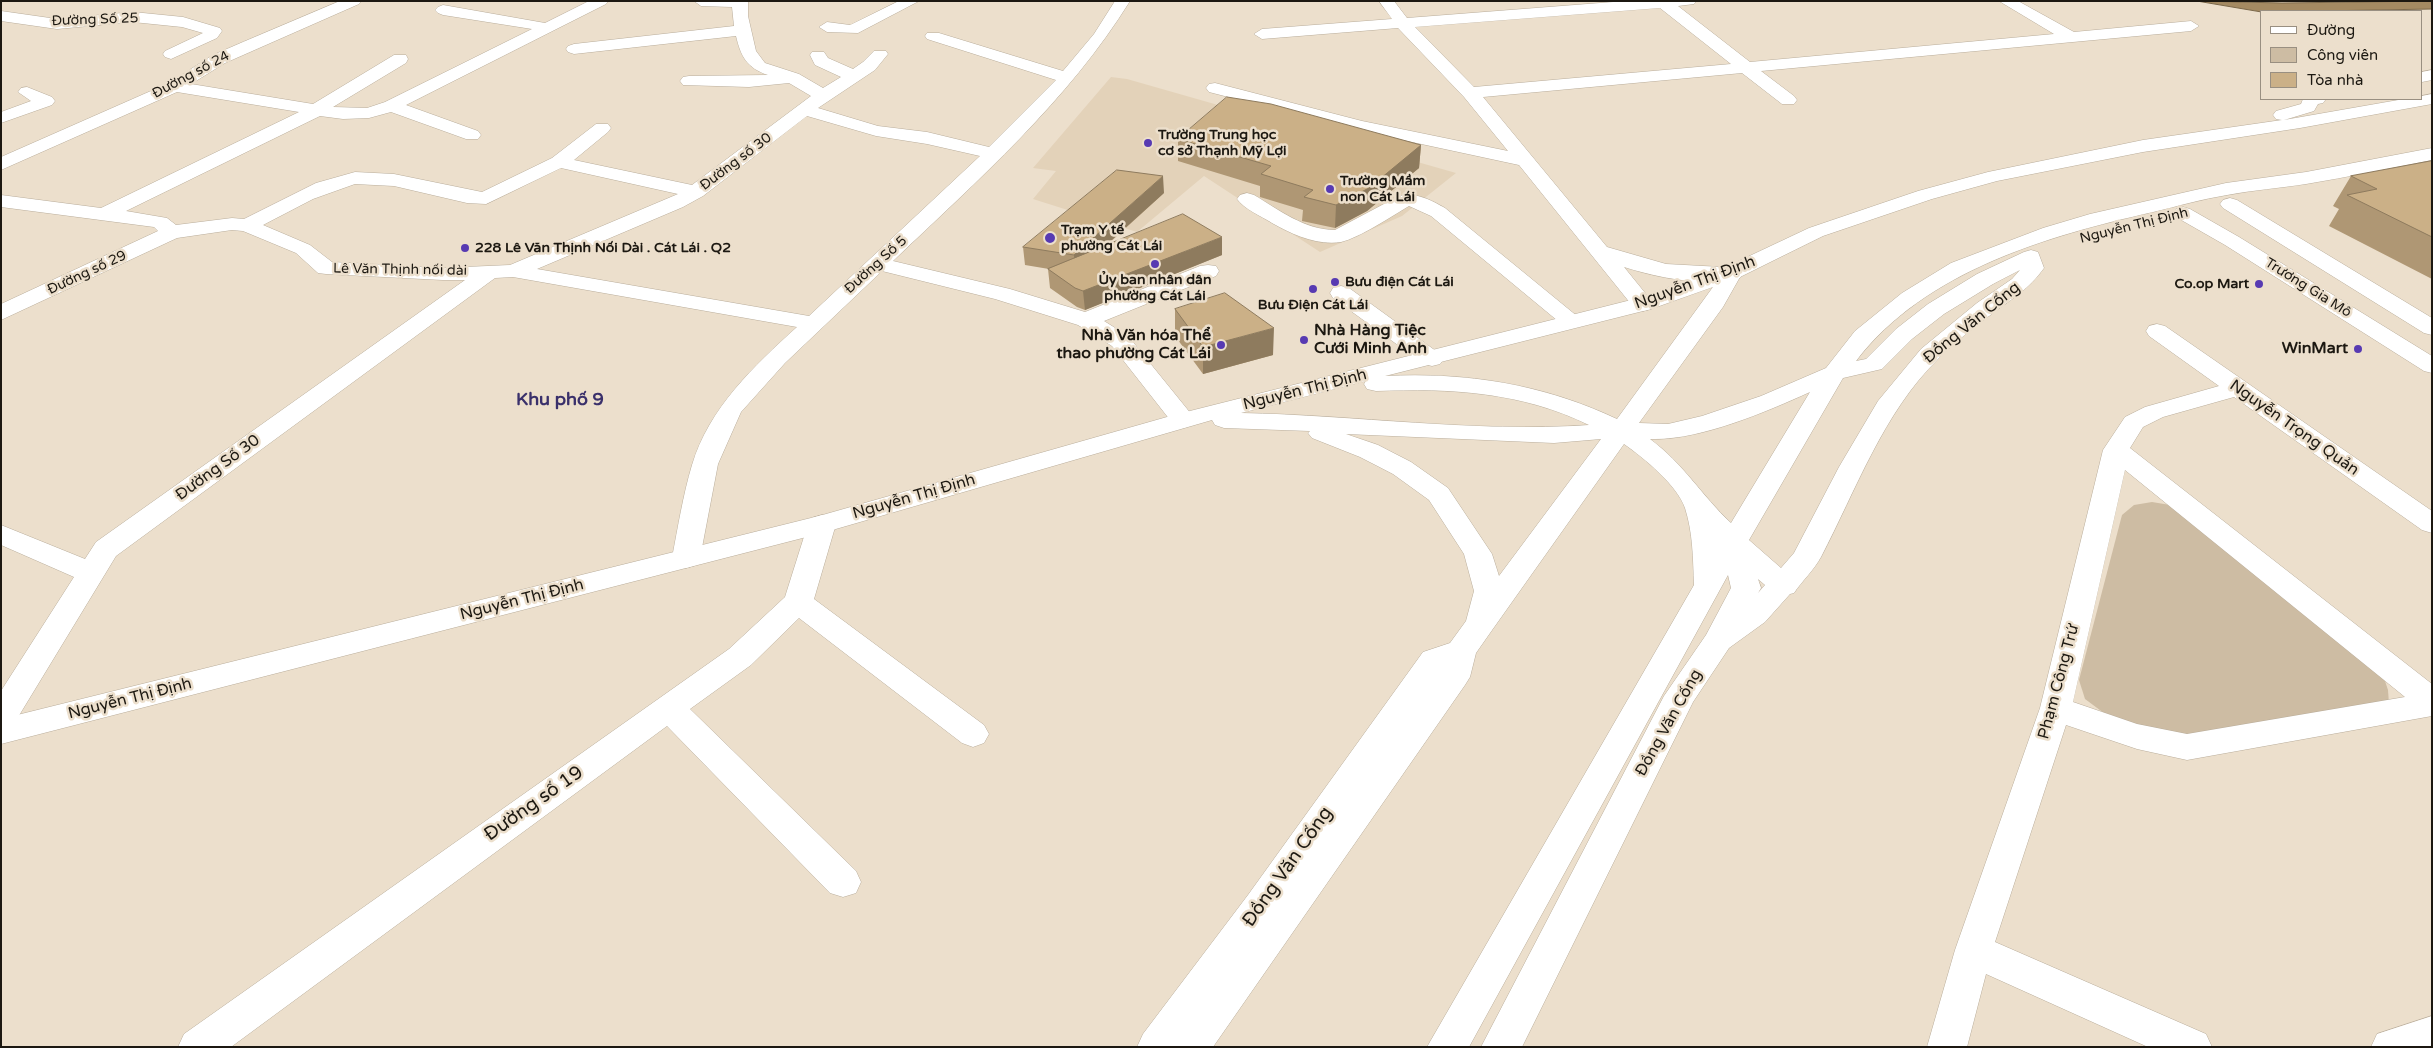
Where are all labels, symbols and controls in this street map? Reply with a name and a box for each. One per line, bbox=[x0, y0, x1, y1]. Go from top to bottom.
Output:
street label: Đường Số 25 bbox=[51, 10, 139, 30]
legend bbox=[2260, 10, 2423, 100]
text: Đường bbox=[2307, 21, 2355, 39]
text: Công viên bbox=[2307, 46, 2378, 64]
street label: Đường số 24 bbox=[149, 48, 233, 102]
text: Tòa nhà bbox=[2307, 71, 2363, 89]
place label: Trường Trung học cơ sở Thạnh Mỹ Lợi bbox=[1158, 127, 1287, 160]
street label: Đường số 30 bbox=[697, 130, 775, 194]
marker: Trường Trung học cơ sở Thạnh Mỹ Lợi bbox=[1142, 137, 1154, 149]
place label: Trường Mầm non Cát Lái bbox=[1340, 173, 1425, 206]
marker: Trường Mầm non Cát Lái bbox=[1324, 183, 1336, 195]
street label: Nguyễn Thị Định bbox=[2078, 204, 2190, 248]
place label: Trạm Y tế phường Cát Lái bbox=[1061, 222, 1162, 254]
marker: Trạm Y tế phường Cát Lái bbox=[1043, 231, 1057, 245]
street label: Đường Số 5 bbox=[841, 233, 911, 297]
place label: 228 Lê Văn Thịnh Nối Dài . Cát Lái . Q2 bbox=[475, 240, 731, 256]
marker: 228 Lê Văn Thịnh Nối Dài . Cát Lái . Q2 bbox=[459, 242, 471, 254]
street label: Đường số 29 bbox=[45, 247, 129, 299]
street label: Nguyễn Thị Định bbox=[1632, 252, 1758, 314]
street label: Trương Gia Mô bbox=[2262, 255, 2354, 321]
marker: Ủy ban nhân dân phường Cát Lái bbox=[1149, 258, 1161, 270]
street label: Lê Văn Thịnh nối dài bbox=[333, 260, 467, 280]
place label: Ủy ban nhân dân phường Cát Lái bbox=[1099, 272, 1211, 304]
place label: Bưu điện Cát Lái bbox=[1345, 274, 1454, 290]
marker: Bưu điện Cát Lái bbox=[1329, 276, 1341, 288]
place label: Co.op Mart bbox=[2175, 276, 2249, 292]
street label: Đồng Văn Cống bbox=[1920, 278, 2024, 368]
marker: Co.op Mart bbox=[2253, 278, 2265, 290]
marker: Bưu Điện Cát Lái bbox=[1307, 283, 1319, 295]
place label: Bưu Điện Cát Lái bbox=[1258, 297, 1368, 313]
place label: Nhà Hàng Tiệc Cưới Minh Anh bbox=[1314, 321, 1427, 359]
place label: Nhà Văn hóa Thể thao phường Cát Lái bbox=[1056, 326, 1211, 364]
marker: Nhà Hàng Tiệc Cưới Minh Anh bbox=[1298, 334, 1310, 346]
marker: Nhà Văn hóa Thể thao phường Cát Lái bbox=[1215, 339, 1227, 351]
place label: WinMart bbox=[2282, 339, 2348, 359]
marker: WinMart bbox=[2352, 343, 2364, 355]
street label: Nguyễn Thị Định bbox=[1241, 365, 1369, 415]
street label: Nguyễn Trọng Quản bbox=[2226, 376, 2362, 480]
district label: Khu phố 9 bbox=[516, 389, 604, 411]
street label: Đường Số 30 bbox=[172, 431, 264, 505]
street label: Nguyễn Thị Định bbox=[850, 470, 978, 524]
street label: Nguyễn Thị Định bbox=[458, 575, 586, 625]
street label: Phạm Công Trứ bbox=[2035, 623, 2083, 741]
street label: Đồng Văn Cống bbox=[1632, 666, 1706, 780]
street label: Nguyễn Thị Định bbox=[66, 674, 194, 724]
street label: Đường số 19 bbox=[480, 762, 588, 846]
street label: Đồng Văn Cống bbox=[1238, 803, 1338, 931]

